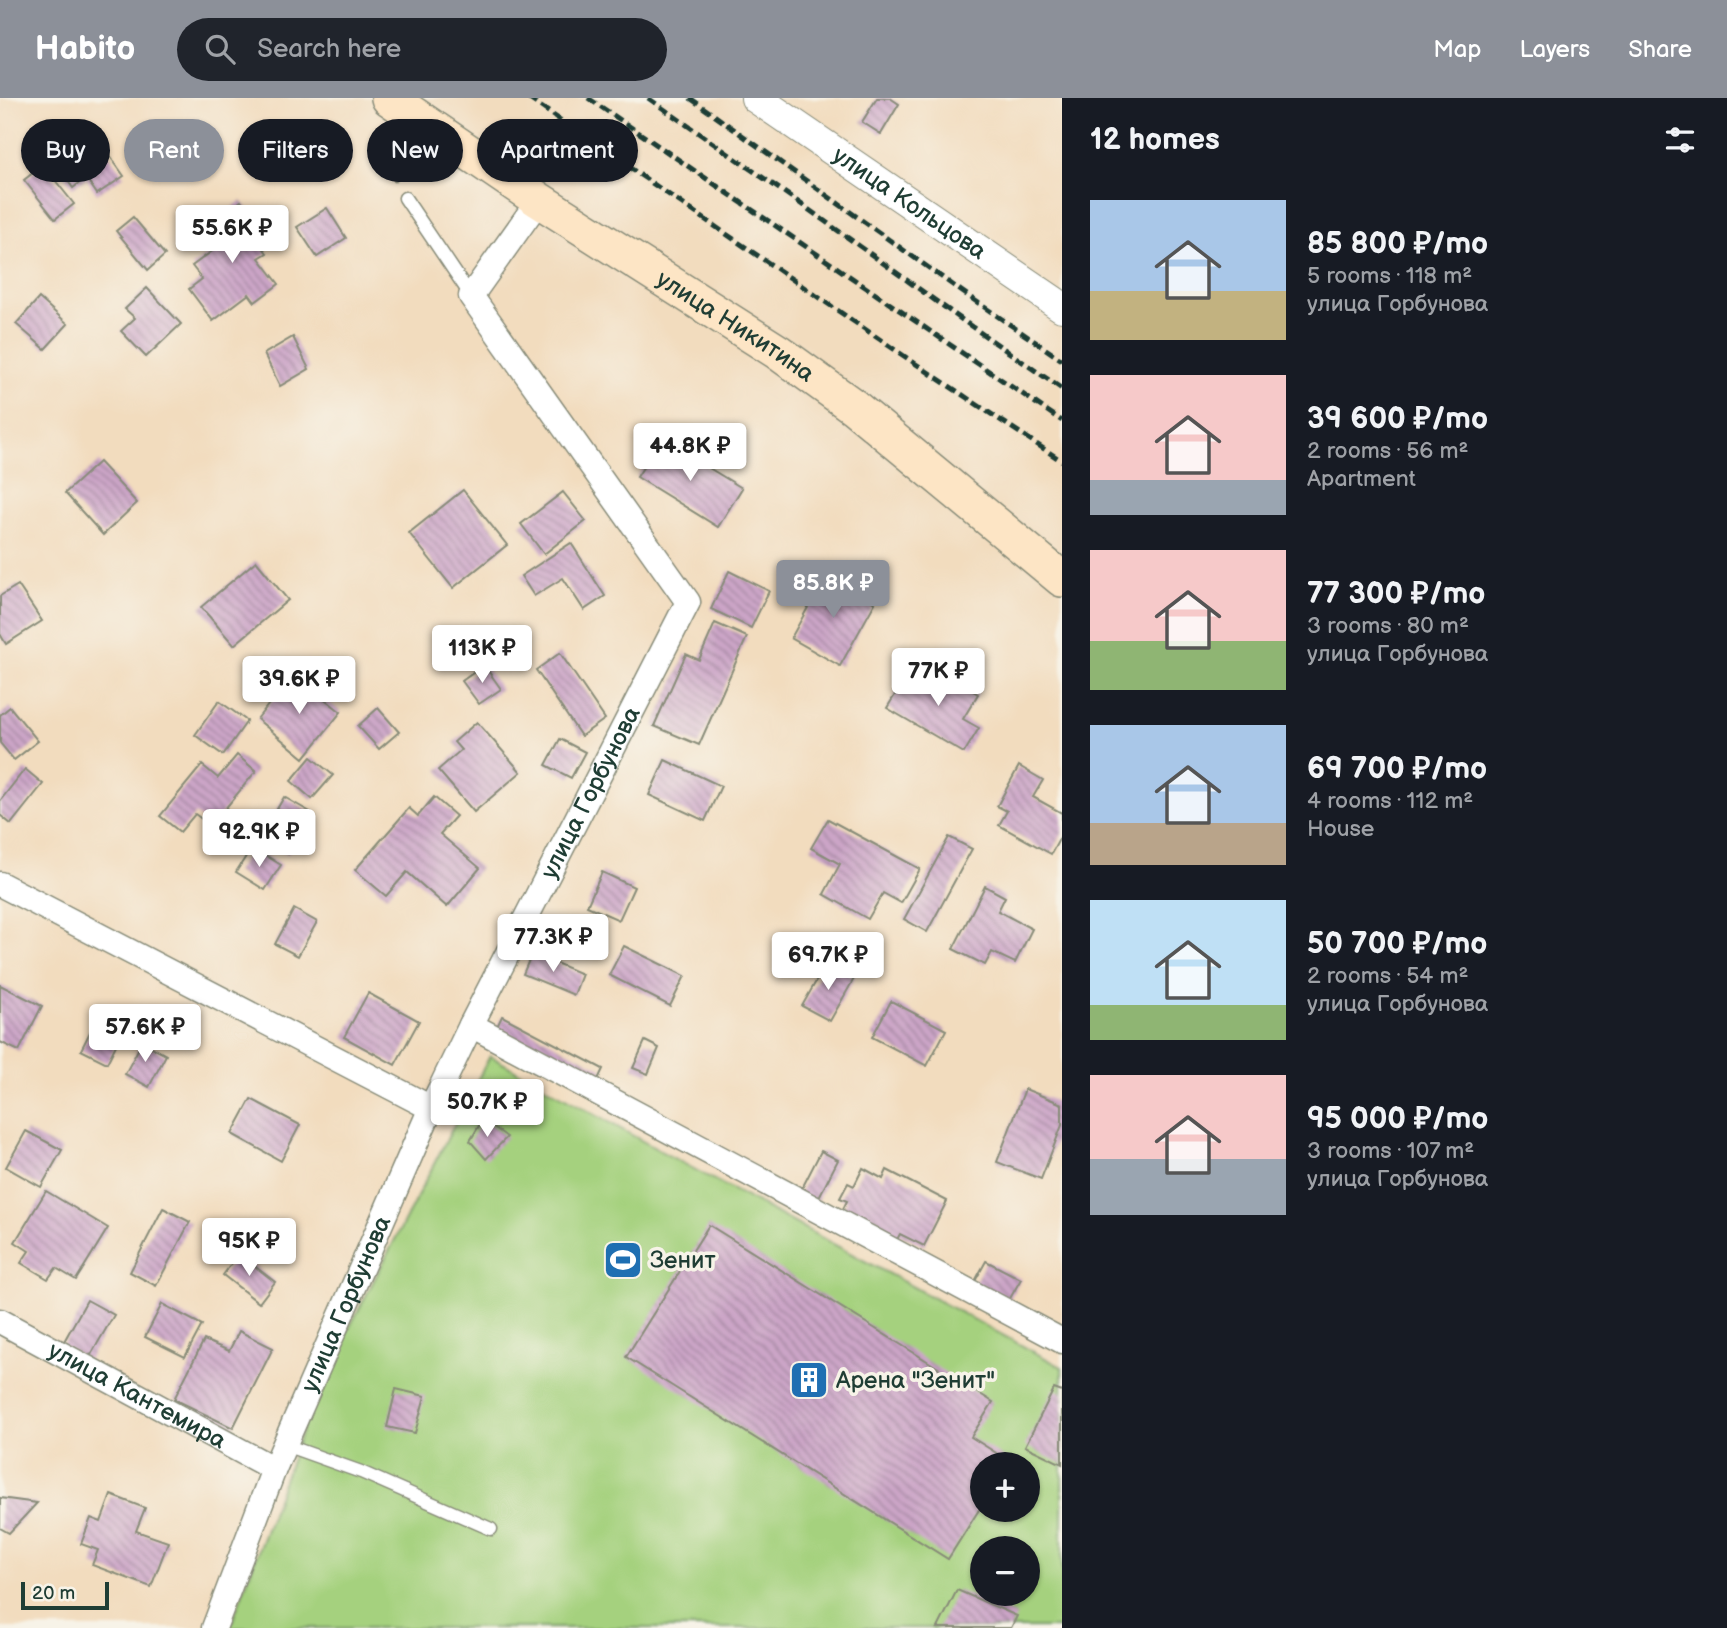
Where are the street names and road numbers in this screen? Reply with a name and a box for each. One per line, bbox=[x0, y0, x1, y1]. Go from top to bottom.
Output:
street label: улица Кольцова bbox=[827, 140, 992, 266]
street label: улица Никитина bbox=[651, 264, 820, 388]
street label: улица Горбунова bbox=[534, 702, 646, 883]
street label: улица Горбунова bbox=[295, 1211, 397, 1396]
street label: улица Кантемира bbox=[43, 1335, 231, 1455]

